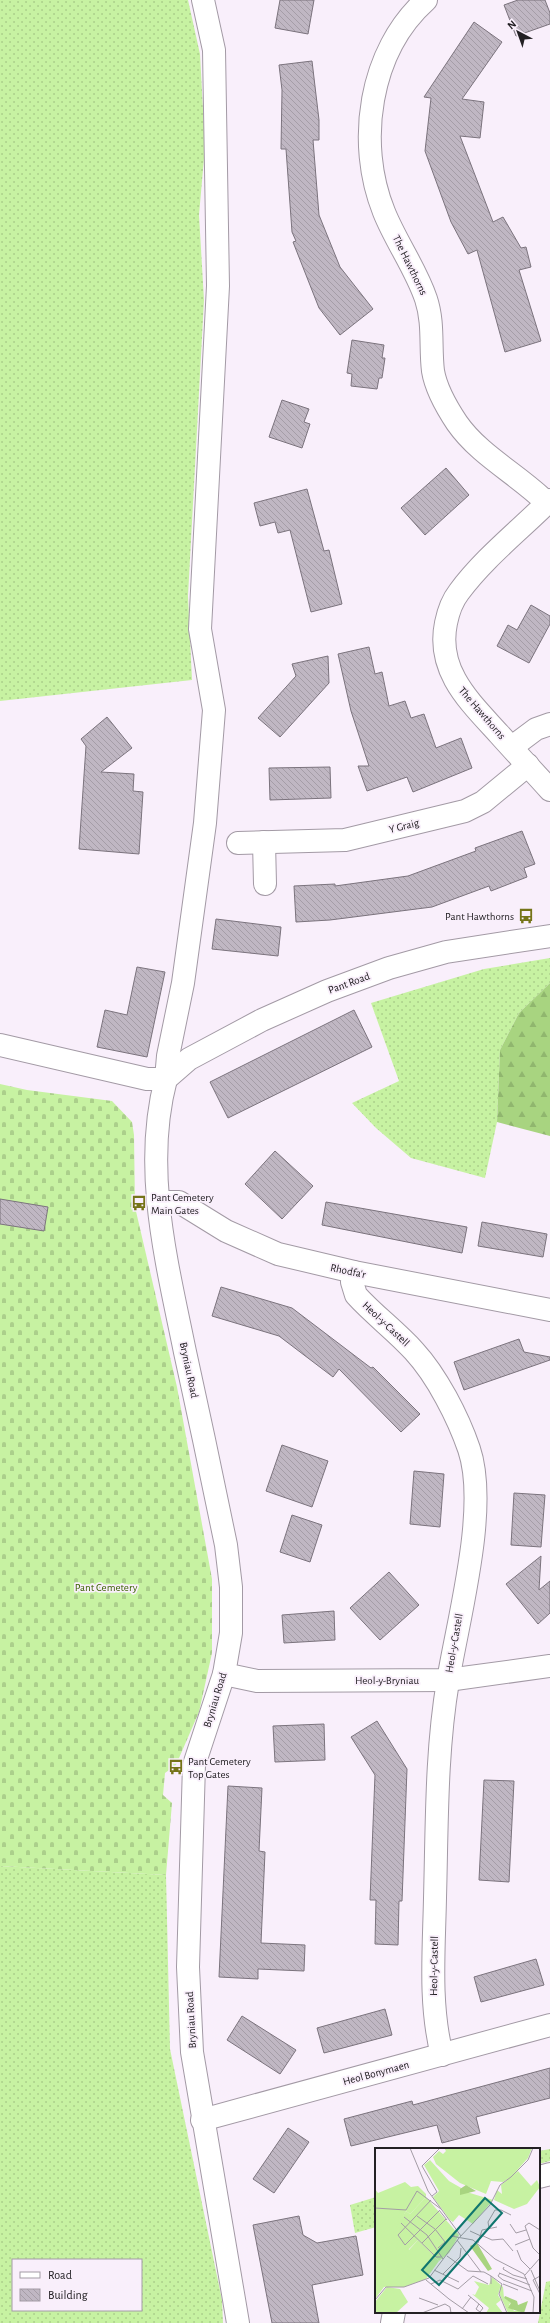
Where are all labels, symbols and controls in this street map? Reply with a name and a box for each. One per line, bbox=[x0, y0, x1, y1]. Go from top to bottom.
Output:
north arrow bbox=[498, 12, 538, 52]
text: N bbox=[505, 18, 518, 31]
street label: The Hawthorns bbox=[391, 233, 429, 297]
street label: The Hawthorns bbox=[456, 685, 508, 741]
street label: Y Graig bbox=[388, 817, 421, 835]
bus stop icon: Pant Hawthorns bbox=[517, 907, 535, 925]
place label: Pant Hawthorns bbox=[445, 911, 514, 922]
street label: Pant Road bbox=[327, 970, 371, 996]
place label: Pant Cemetery Main Gates bbox=[151, 1192, 214, 1216]
bus stop icon: Pant Cemetery Main Gates bbox=[130, 1194, 148, 1212]
street label: Rhodfa'r bbox=[329, 1262, 367, 1280]
street label: Heol-y-Castell bbox=[360, 1300, 412, 1348]
street label: Bryniau Road bbox=[178, 1341, 200, 1399]
park label: Pant Cemetery bbox=[75, 1582, 138, 1593]
street label: Heol-y-Castell bbox=[443, 1612, 465, 1674]
street label: Bryniau Road bbox=[201, 1671, 229, 1729]
street label: Heol-y-Bryniau bbox=[355, 1675, 419, 1686]
place label: Pant Cemetery Top Gates bbox=[188, 1756, 251, 1780]
bus stop icon: Pant Cemetery Top Gates bbox=[167, 1758, 185, 1776]
street label: Heol-y-Castell bbox=[428, 1936, 440, 1996]
street label: Bryniau Road bbox=[184, 1991, 198, 2049]
street label: Heol Bonymaen bbox=[342, 2059, 410, 2087]
inset map bbox=[375, 2148, 540, 2313]
legend bbox=[12, 2259, 142, 2311]
text: Road bbox=[48, 2269, 72, 2281]
text: Building bbox=[48, 2289, 88, 2301]

